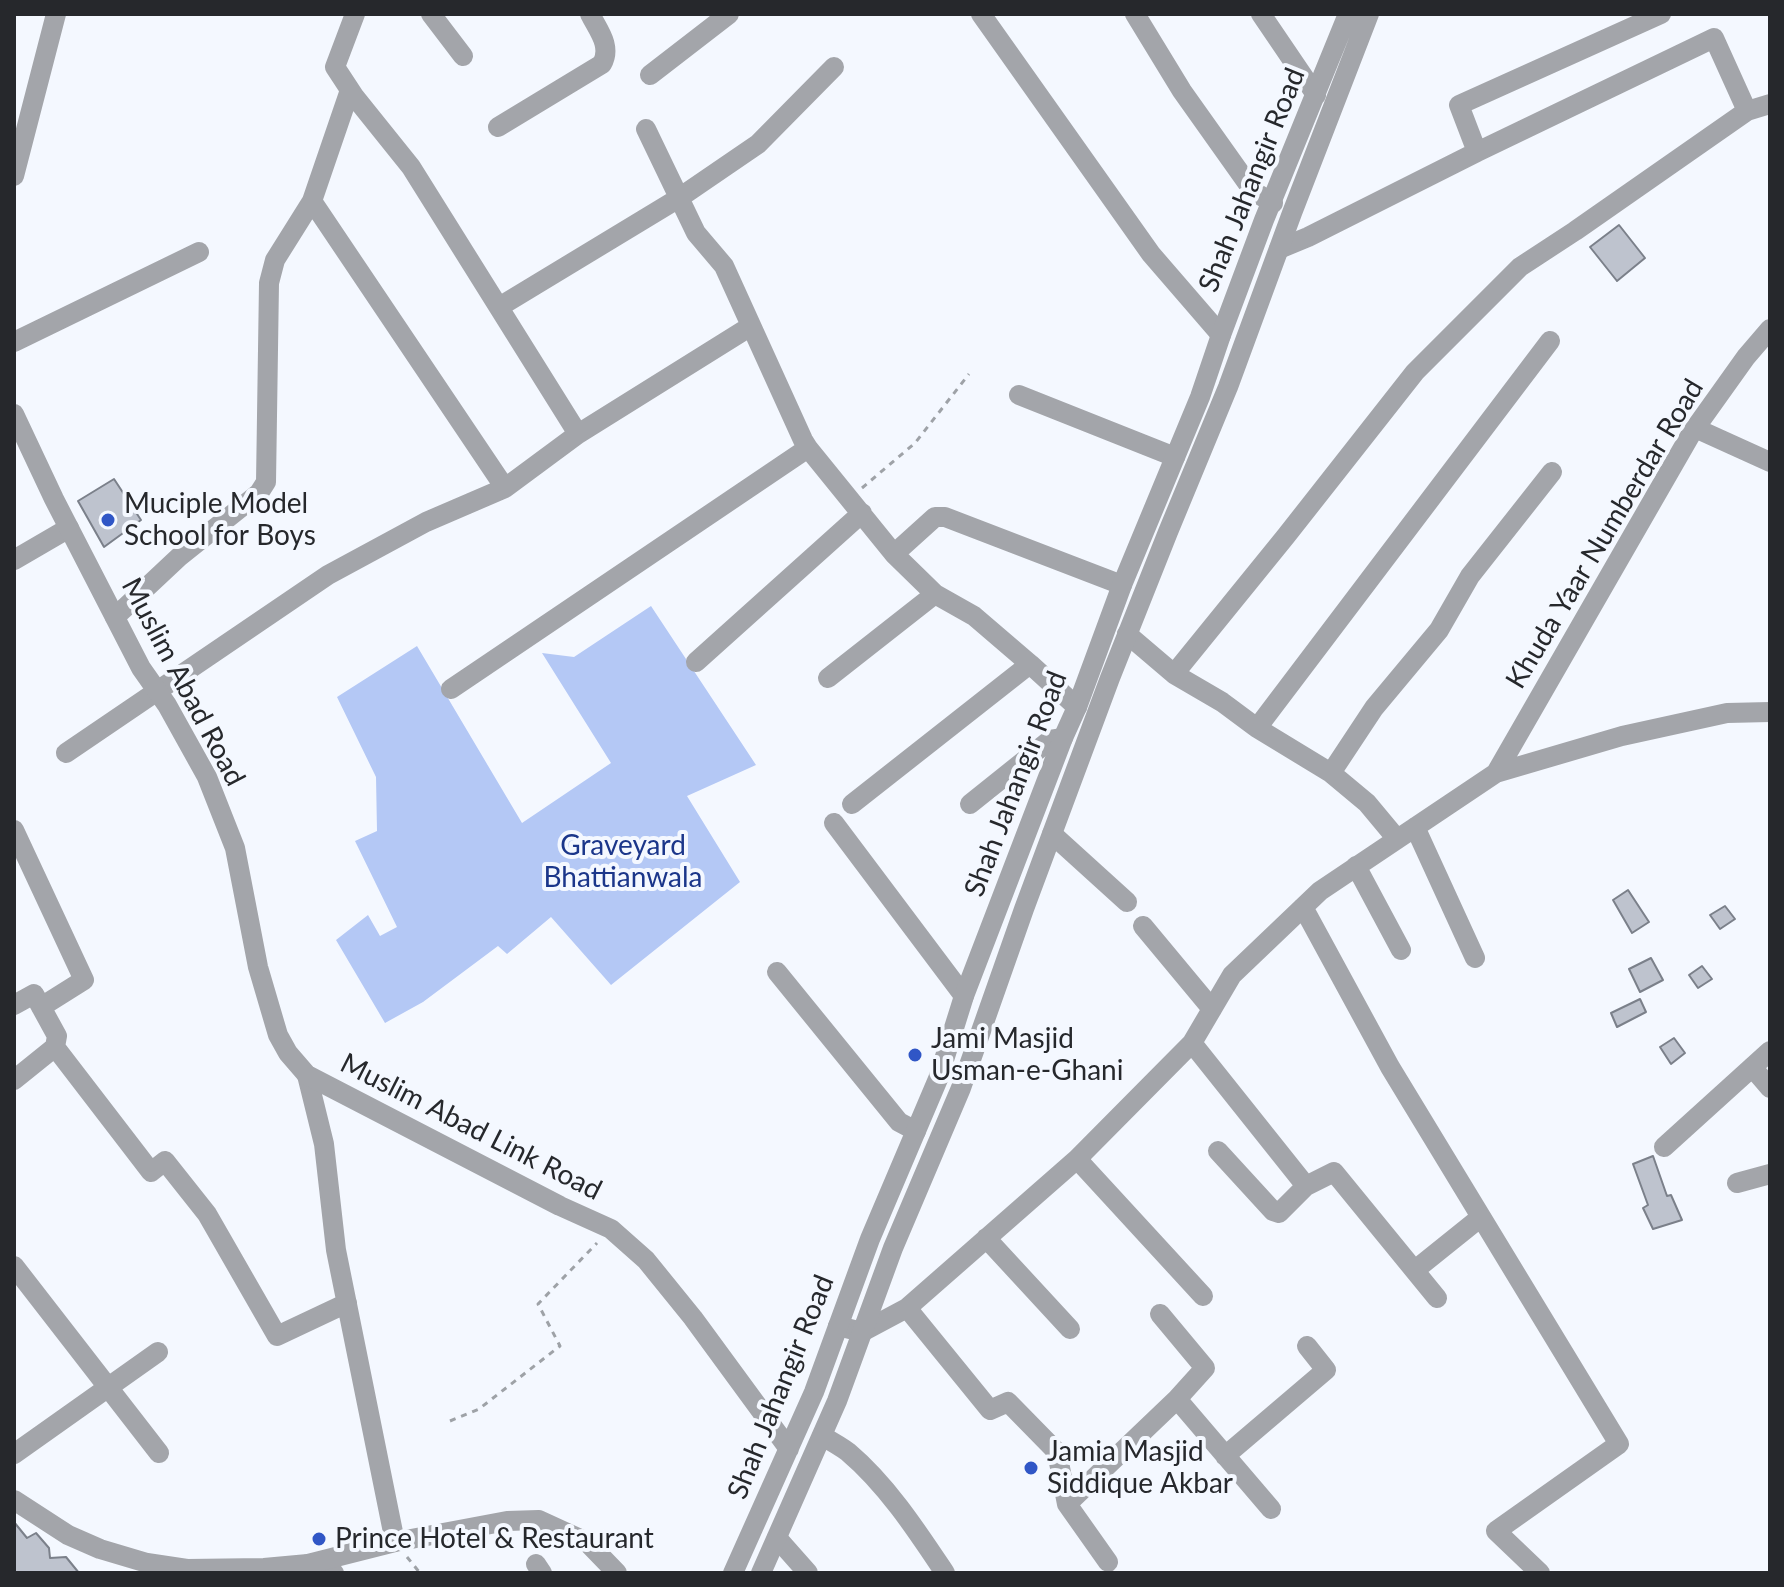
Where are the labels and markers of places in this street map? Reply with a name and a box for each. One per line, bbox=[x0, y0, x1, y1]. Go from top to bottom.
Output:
place label: Muciple Model School for Boys bbox=[124, 487, 316, 553]
marker: Muciple Model School for Boys bbox=[99, 511, 117, 529]
place label: Jami Masjid Usman-e-Ghani bbox=[931, 1022, 1123, 1088]
marker: Jami Masjid Usman-e-Ghani bbox=[906, 1046, 924, 1064]
place label: Jamia Masjid Siddique Akbar bbox=[1047, 1435, 1233, 1501]
marker: Jamia Masjid Siddique Akbar bbox=[1022, 1459, 1040, 1477]
place label: Prince Hotel & Restaurant bbox=[335, 1522, 654, 1556]
marker: Prince Hotel & Restaurant bbox=[310, 1530, 328, 1548]

